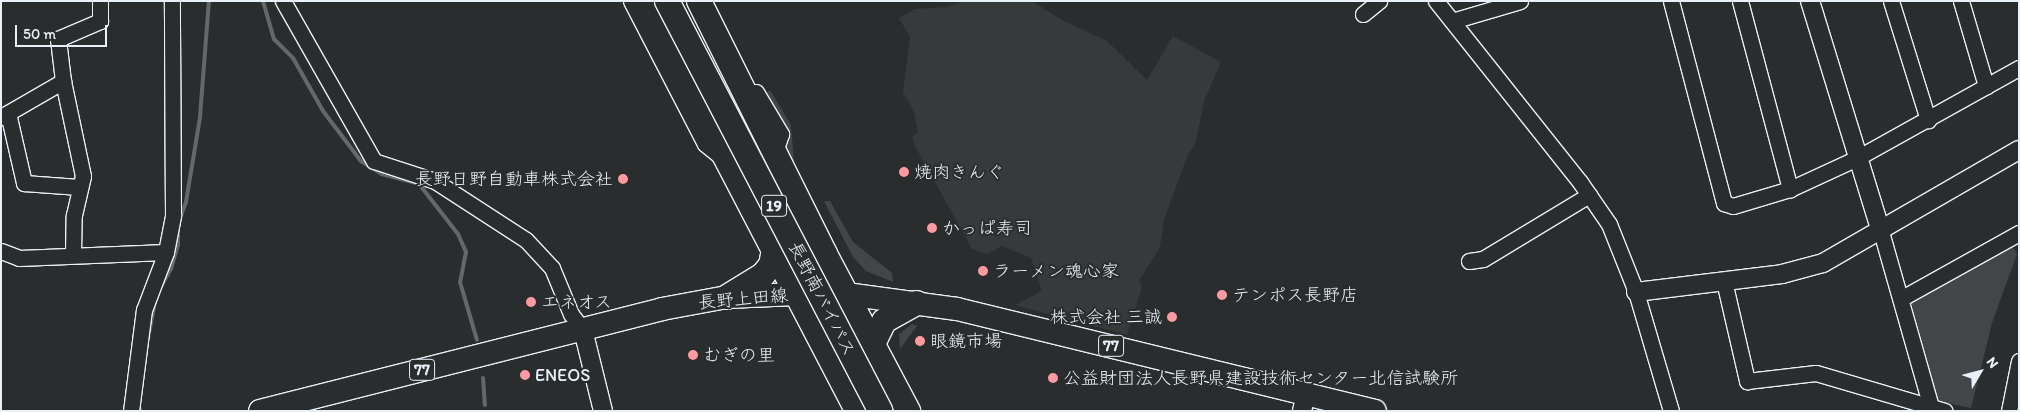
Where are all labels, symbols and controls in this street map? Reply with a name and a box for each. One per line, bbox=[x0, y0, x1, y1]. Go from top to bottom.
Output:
scale bar bbox=[18, 15, 110, 47]
text: 50 m bbox=[23, 25, 56, 43]
place label: 焼肉きんぐ bbox=[914, 161, 1004, 183]
marker: 焼肉きんぐ bbox=[898, 166, 910, 178]
place label: 長野日野自動車株式会社 bbox=[415, 168, 613, 190]
marker: 長野日野自動車株式会社 bbox=[617, 173, 629, 185]
road number: 19 bbox=[760, 192, 788, 220]
place label: かっぱ寿司 bbox=[942, 217, 1032, 239]
marker: かっぱ寿司 bbox=[926, 222, 938, 234]
street label: 長野南バイパス bbox=[784, 238, 860, 360]
place label: ラーメン魂心家 bbox=[993, 260, 1119, 282]
marker: ラーメン魂心家 bbox=[977, 265, 989, 277]
street label: 長野上田線 bbox=[697, 284, 789, 314]
place label: テンポス長野店 bbox=[1232, 284, 1358, 306]
marker: テンポス長野店 bbox=[1216, 289, 1228, 301]
place label: エネオス bbox=[541, 291, 613, 313]
marker: エネオス bbox=[525, 296, 537, 308]
place label: 株式会社 三誠 bbox=[1050, 306, 1162, 328]
marker: 株式会社 三誠 bbox=[1166, 311, 1178, 323]
place label: 眼鏡市場 bbox=[930, 330, 1002, 352]
road number: 77 bbox=[1097, 332, 1125, 360]
marker: 眼鏡市場 bbox=[914, 335, 926, 347]
place label: むぎの里 bbox=[703, 344, 775, 366]
north arrow bbox=[1955, 347, 2005, 397]
marker: むぎの里 bbox=[687, 349, 699, 361]
text: N bbox=[1983, 354, 2002, 372]
road number: 77 bbox=[408, 356, 436, 384]
place label: ENEOS bbox=[535, 364, 590, 386]
place label: 公益財団法人長野県建設技術センター北信試験所 bbox=[1063, 367, 1459, 389]
marker: ENEOS bbox=[519, 369, 531, 381]
marker: 公益財団法人長野県建設技術センター北信試験所 bbox=[1047, 372, 1059, 384]

